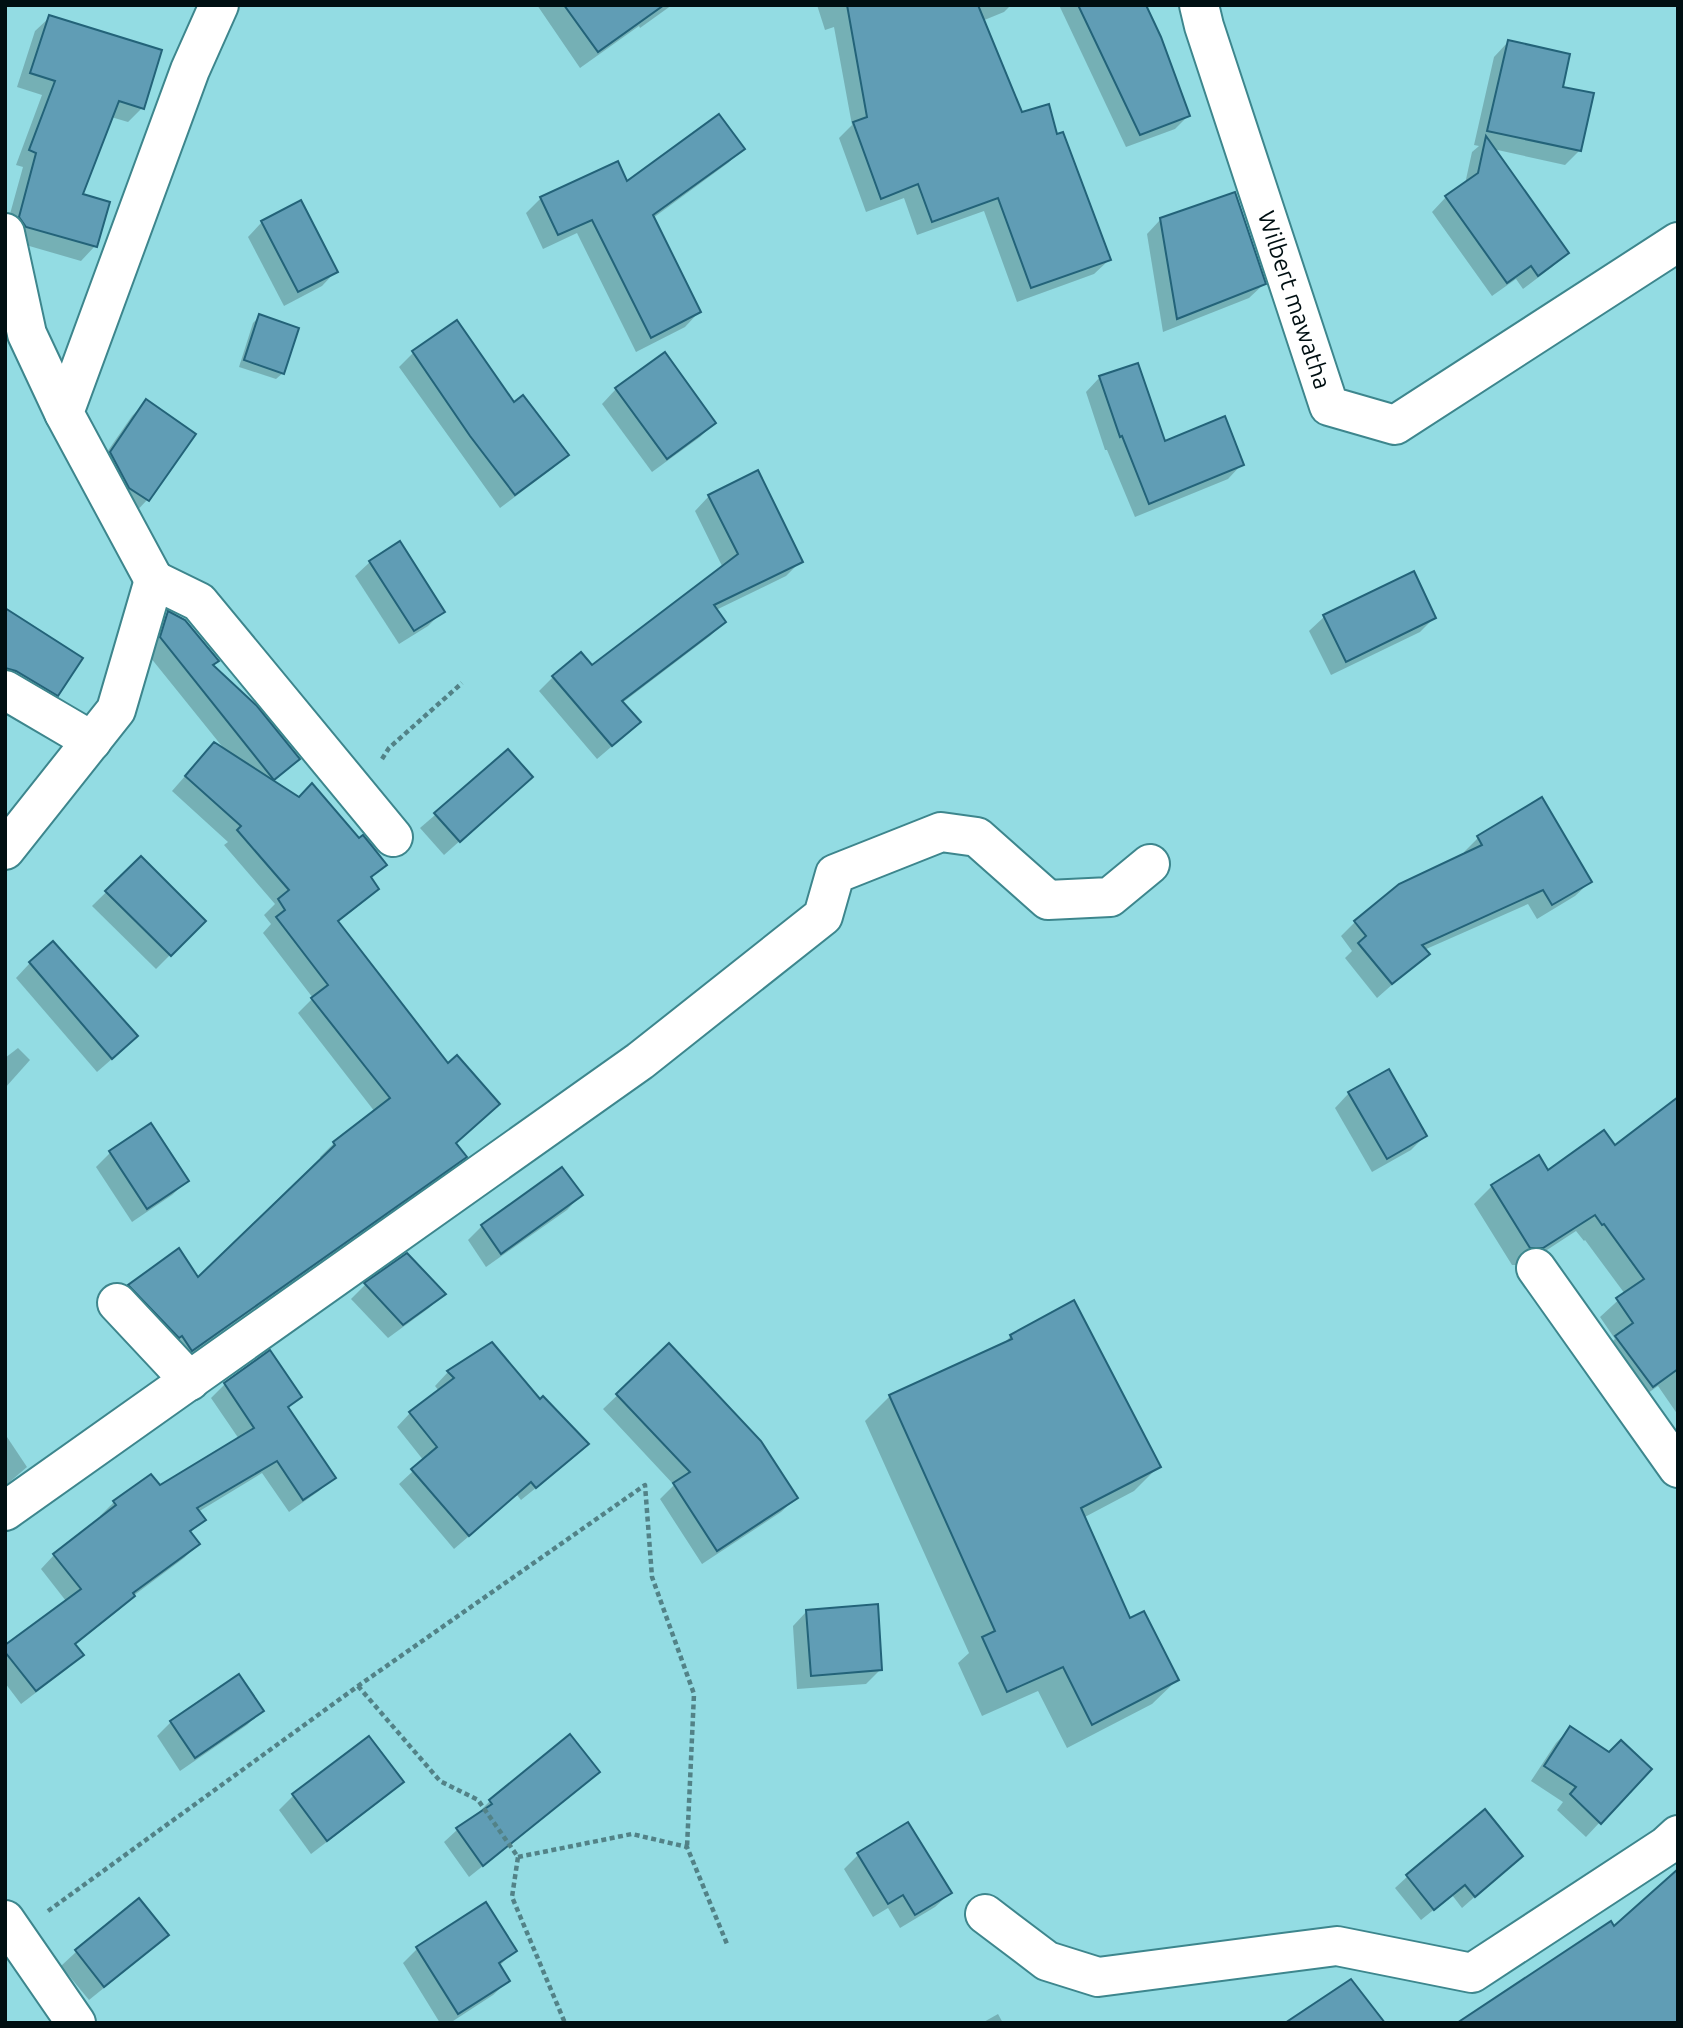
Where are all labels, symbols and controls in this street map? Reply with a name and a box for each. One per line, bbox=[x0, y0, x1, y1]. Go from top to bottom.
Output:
street label: Wilbert mawatha bbox=[1253, 207, 1336, 392]

